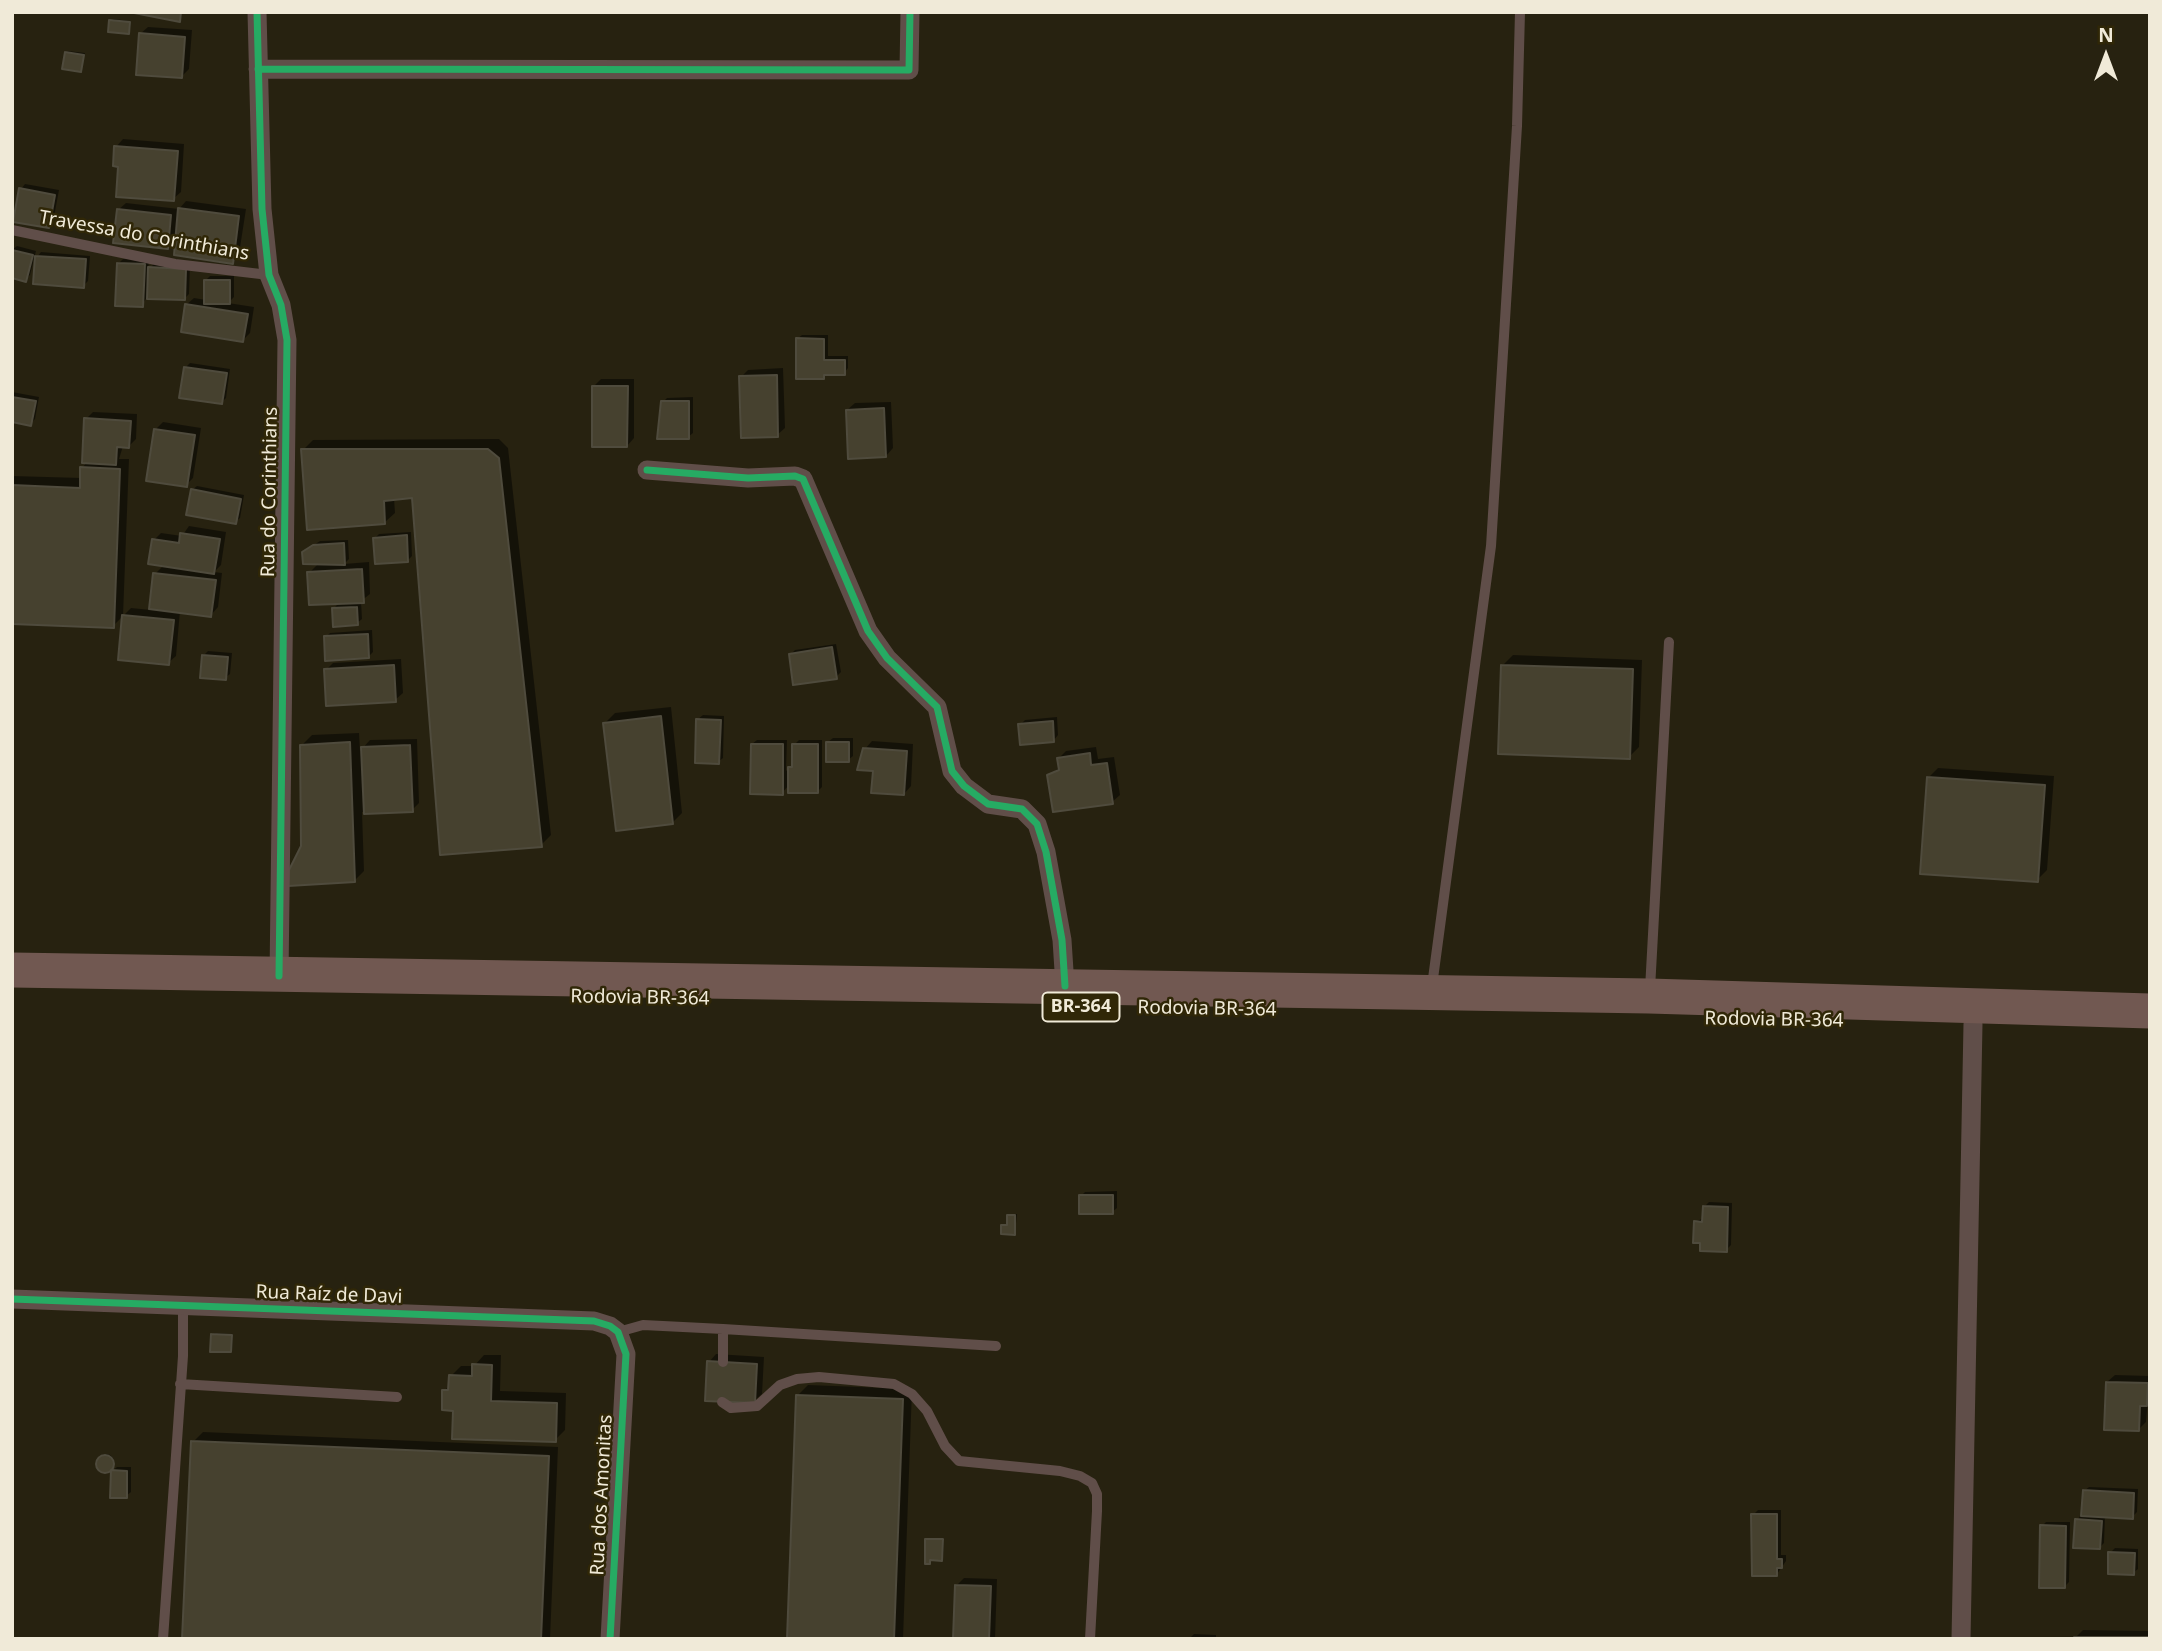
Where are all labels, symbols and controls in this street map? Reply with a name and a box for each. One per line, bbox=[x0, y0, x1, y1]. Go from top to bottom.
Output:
north arrow bbox=[2071, 21, 2141, 91]
text: N bbox=[2098, 22, 2114, 48]
street label: Travessa do Corinthians bbox=[37, 206, 251, 266]
street label: Rua do Corinthians bbox=[257, 407, 283, 577]
street label: Rodovia BR-364 bbox=[570, 985, 710, 1011]
road number: BR-364 bbox=[1042, 992, 1120, 1022]
street label: Rodovia BR-364 bbox=[1137, 996, 1277, 1022]
street label: Rodovia BR-364 bbox=[1704, 1007, 1844, 1033]
street label: Rua Raíz de Davi bbox=[255, 1281, 403, 1309]
street label: Rua dos Amonitas bbox=[586, 1414, 618, 1576]

